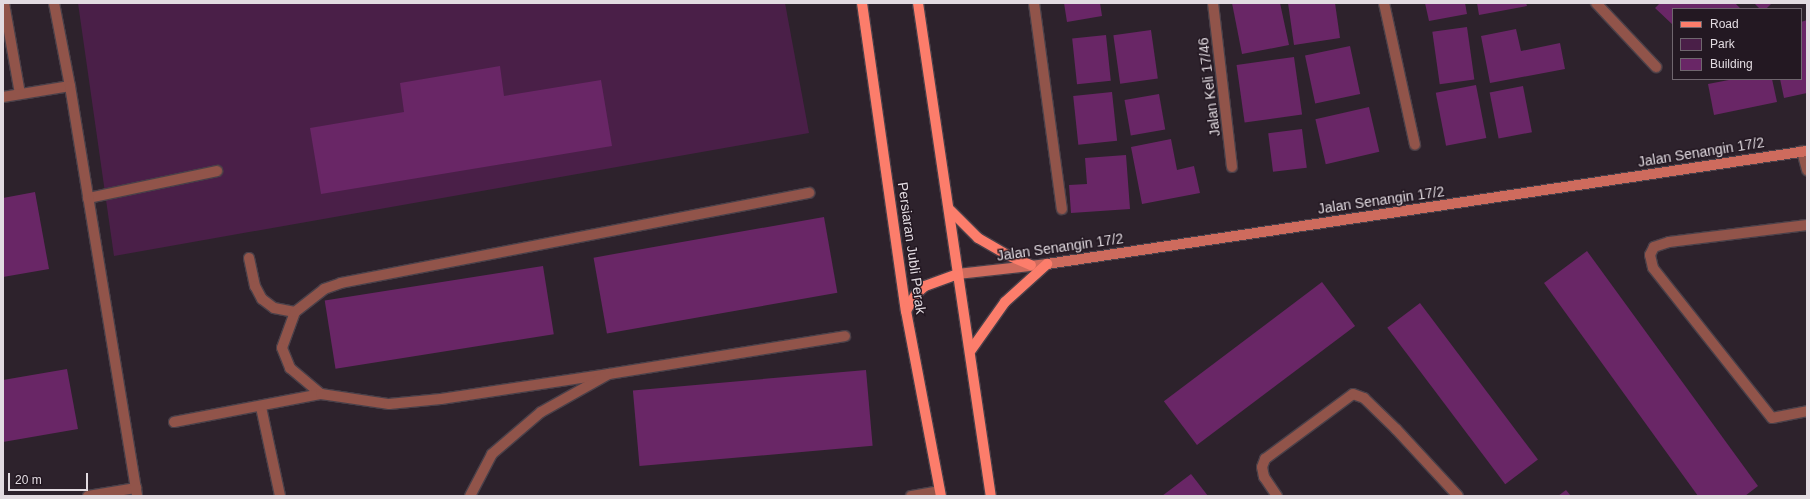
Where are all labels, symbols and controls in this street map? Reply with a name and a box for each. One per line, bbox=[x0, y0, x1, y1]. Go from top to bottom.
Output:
legend bbox=[1672, 8, 1802, 80]
text: Road bbox=[1710, 17, 1739, 31]
street label: Jalan Keli 17/46 bbox=[1195, 37, 1223, 137]
text: Park bbox=[1710, 37, 1735, 51]
text: Building bbox=[1710, 57, 1753, 71]
street label: Jalan Senangin 17/2 bbox=[1637, 134, 1765, 170]
street label: Persiaran Jubli Perak bbox=[894, 181, 930, 315]
street label: Jalan Senangin 17/2 bbox=[1317, 183, 1445, 217]
street label: Jalan Senangin 17/2 bbox=[996, 230, 1124, 264]
scale bar bbox=[10, 465, 90, 491]
text: 20 m bbox=[15, 473, 42, 487]

